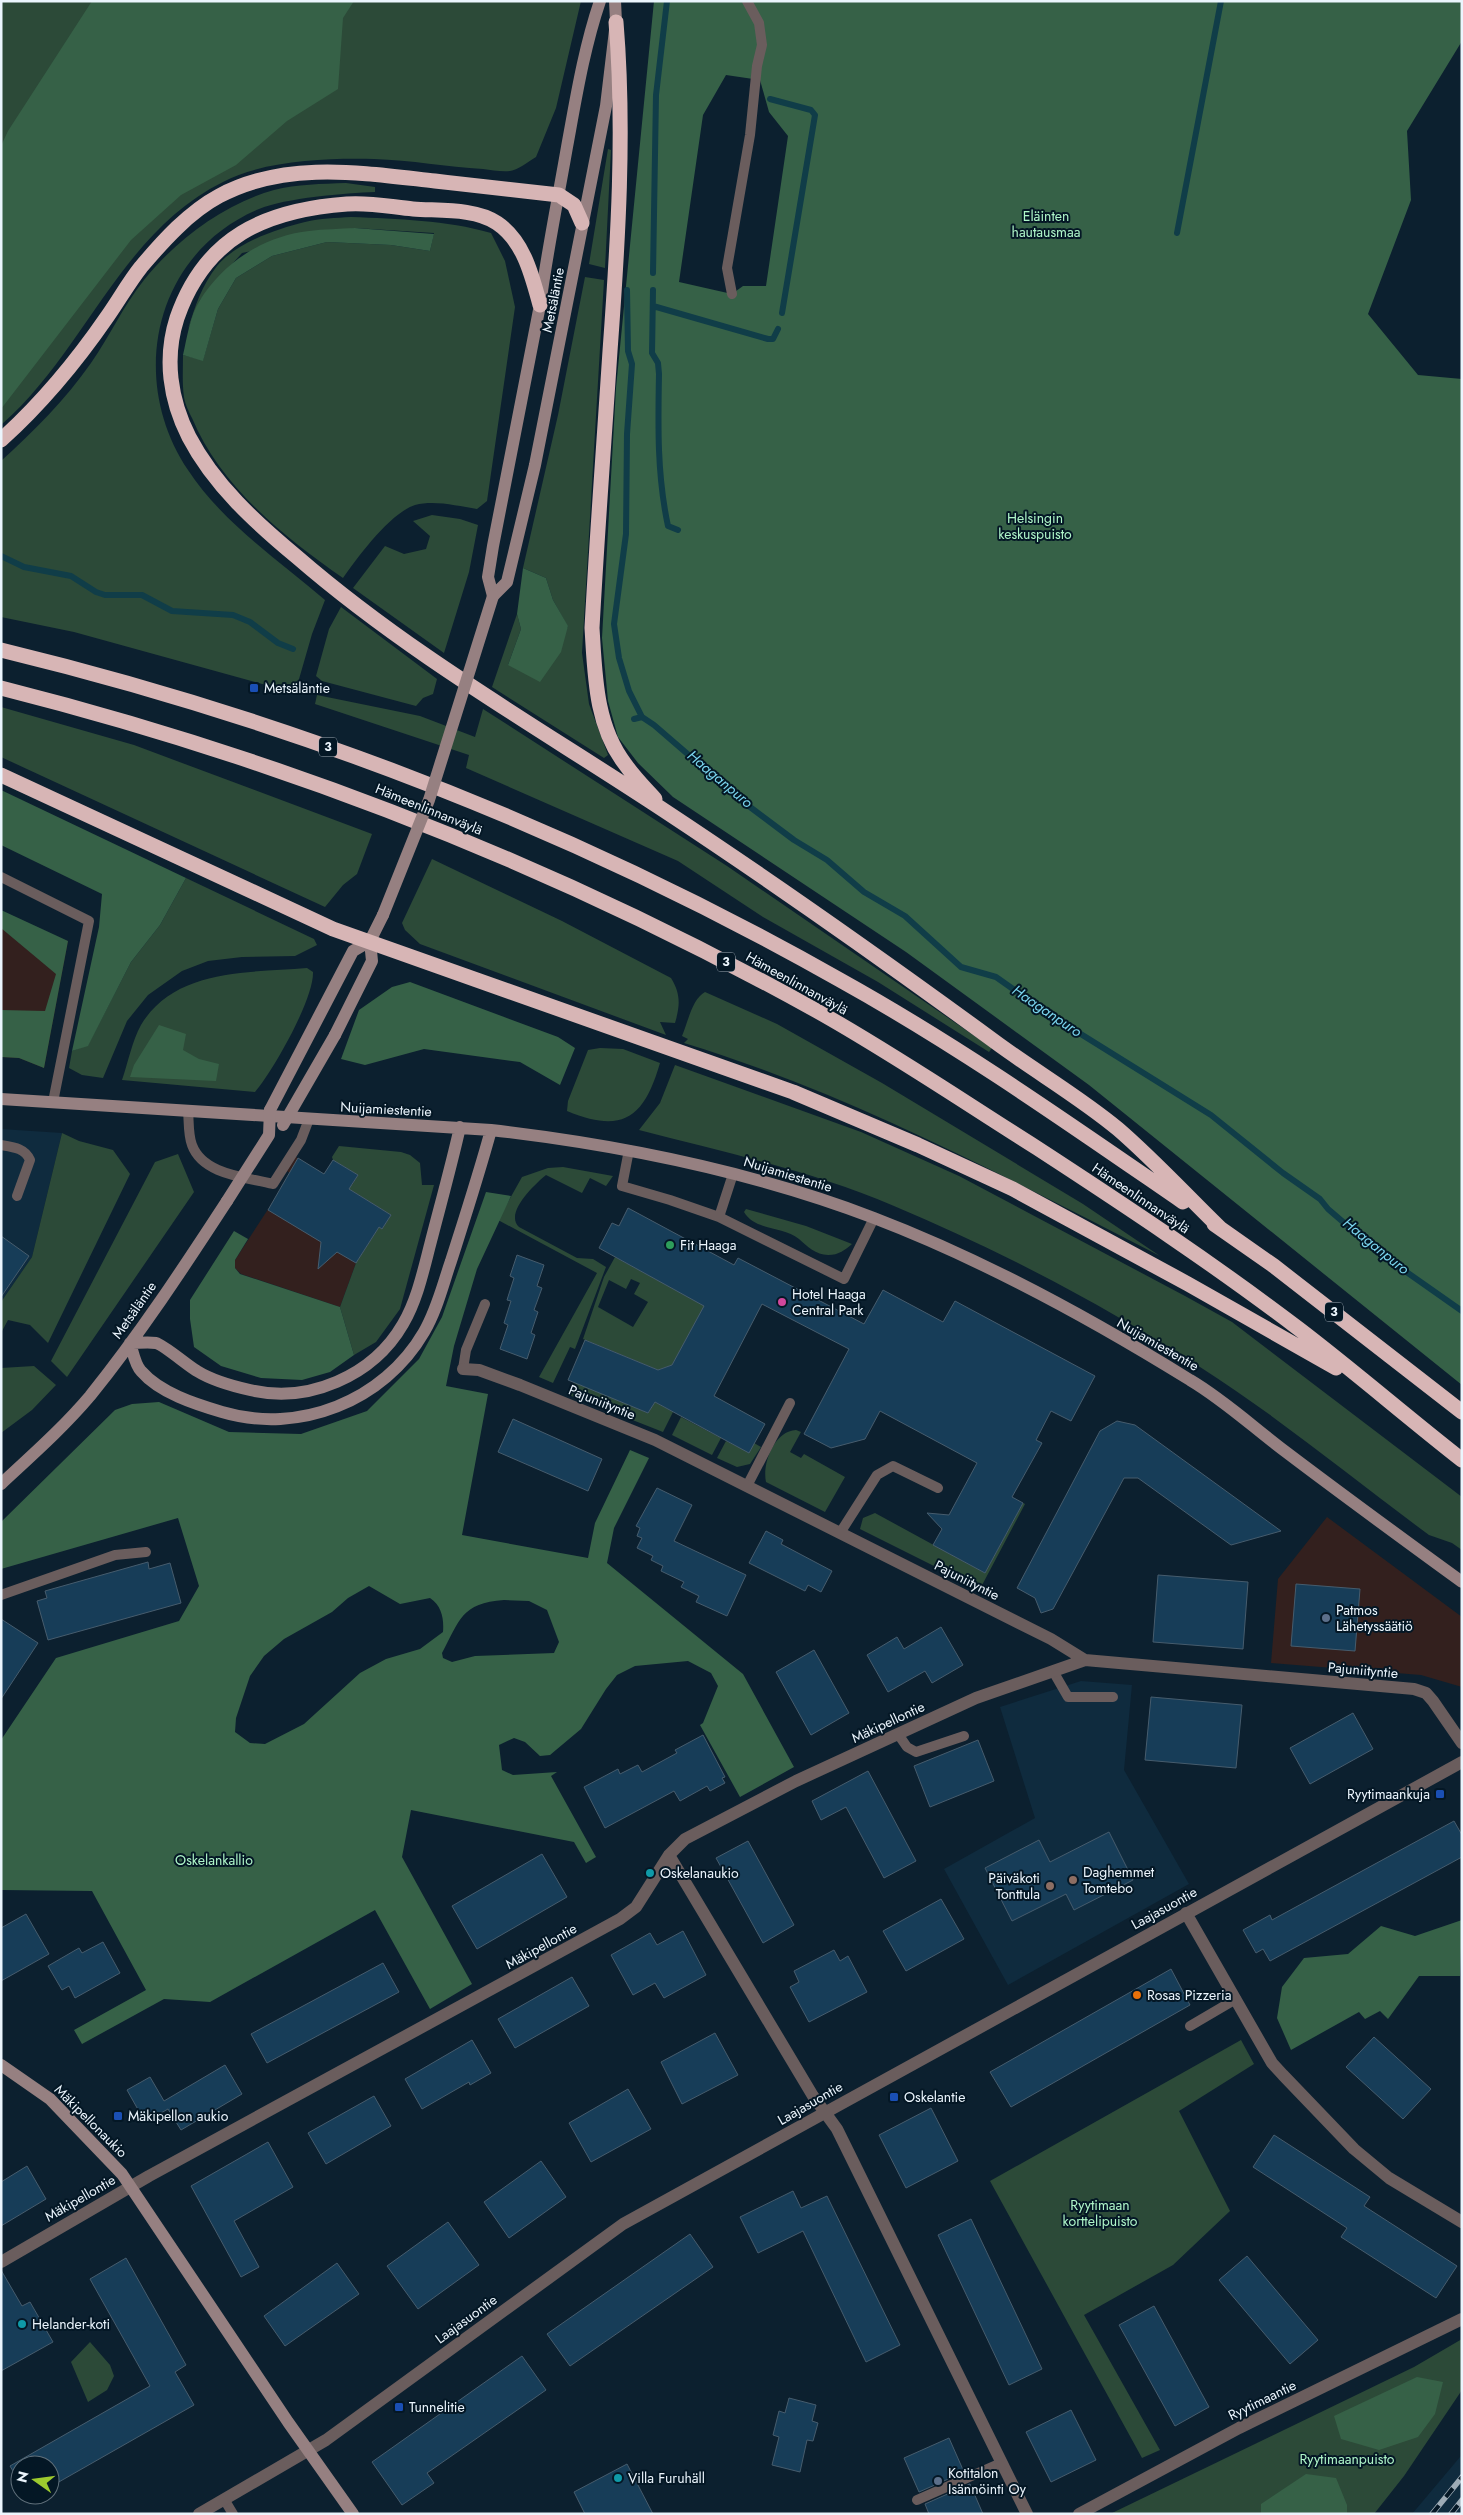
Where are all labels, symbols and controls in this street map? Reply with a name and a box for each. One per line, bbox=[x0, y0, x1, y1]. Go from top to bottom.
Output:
park label: Eläinten hautausmaa bbox=[1012, 206, 1080, 242]
street label: Metsäläntie bbox=[537, 266, 569, 334]
park label: Helsingin keskuspuisto bbox=[998, 508, 1072, 544]
place label: Metsäläntie bbox=[264, 678, 330, 698]
marker: Metsäläntie bbox=[248, 682, 260, 694]
road number: 3 bbox=[319, 738, 337, 756]
water label: Haaganpuro bbox=[682, 745, 758, 813]
street label: Hämeenlinnanväylä bbox=[372, 778, 486, 840]
street label: Hämeenlinnanväylä bbox=[742, 947, 852, 1019]
road number: 3 bbox=[717, 952, 735, 972]
water label: Haaganpuro bbox=[1008, 980, 1086, 1042]
street label: Nuijamiestentie bbox=[340, 1097, 432, 1121]
street label: Nuijamiestentie bbox=[741, 1151, 835, 1197]
street label: Hämeenlinnanväylä bbox=[1088, 1158, 1194, 1238]
water label: Haaganpuro bbox=[1338, 1212, 1414, 1280]
place label: Fit Haaga bbox=[680, 1235, 736, 1255]
marker: Fit Haaga bbox=[664, 1239, 676, 1251]
street label: Metsäläntie bbox=[107, 1277, 161, 1343]
place label: Hotel Haaga Central Park bbox=[792, 1284, 866, 1320]
marker: Hotel Haaga Central Park bbox=[776, 1296, 788, 1308]
road number: 3 bbox=[1325, 1302, 1343, 1321]
street label: Nuijamiestentie bbox=[1113, 1312, 1203, 1376]
street label: Pajuniityntie bbox=[566, 1380, 638, 1424]
street label: Pajuniityntie bbox=[931, 1555, 1003, 1605]
place label: Patmos Lähetyssäätiö bbox=[1336, 1600, 1413, 1636]
marker: Patmos Lähetyssäätiö bbox=[1320, 1612, 1332, 1624]
street label: Pajuniityntie bbox=[1327, 1657, 1399, 1683]
street label: Mäkipellontie bbox=[848, 1696, 928, 1748]
place label: Ryytimaankuja bbox=[1347, 1784, 1430, 1804]
marker: Ryytimaankuja bbox=[1434, 1788, 1446, 1800]
park label: Oskelankallio bbox=[175, 1850, 253, 1870]
place label: Daghemmet Tomtebo bbox=[1083, 1862, 1155, 1898]
place label: Oskelanaukio bbox=[660, 1863, 739, 1883]
marker: Oskelanaukio bbox=[644, 1867, 656, 1879]
place label: Päiväkoti Tonttula bbox=[988, 1868, 1040, 1904]
marker: Daghemmet Tomtebo bbox=[1067, 1874, 1079, 1886]
marker: Päiväkoti Tonttula bbox=[1044, 1880, 1056, 1892]
street label: Laajasuontie bbox=[1128, 1882, 1200, 1934]
street label: Mäkipellontie bbox=[502, 1918, 580, 1974]
place label: Rosas Pizzeria bbox=[1147, 1985, 1232, 2005]
marker: Rosas Pizzeria bbox=[1131, 1989, 1143, 2001]
street label: Laajasuontie bbox=[774, 2076, 846, 2130]
street label: Mäkipellonaukio bbox=[50, 2080, 132, 2162]
place label: Oskelantie bbox=[904, 2087, 965, 2107]
marker: Oskelantie bbox=[888, 2091, 900, 2103]
place label: Mäkipellon aukio bbox=[128, 2106, 229, 2126]
marker: Mäkipellon aukio bbox=[112, 2110, 124, 2122]
street label: Mäkipellontie bbox=[41, 2170, 119, 2226]
park label: Ryytimaan korttelipuisto bbox=[1063, 2195, 1138, 2231]
street label: Laajasuontie bbox=[431, 2290, 501, 2348]
place label: Helander-koti bbox=[32, 2314, 110, 2334]
marker: Helander-koti bbox=[16, 2318, 28, 2330]
street label: Ryytimaantie bbox=[1225, 2375, 1299, 2425]
place label: Tunnelitie bbox=[409, 2397, 465, 2417]
marker: Tunnelitie bbox=[393, 2401, 405, 2413]
park label: Ryytimaanpuisto bbox=[1300, 2449, 1395, 2469]
north arrow bbox=[10, 2455, 60, 2505]
place label: Kotitalon Isännöinti Oy bbox=[948, 2463, 1027, 2499]
place label: Villa Furuhäll bbox=[628, 2468, 705, 2488]
text: N bbox=[11, 2469, 33, 2485]
marker: Villa Furuhäll bbox=[612, 2472, 624, 2484]
marker: Kotitalon Isännöinti Oy bbox=[932, 2475, 944, 2487]

